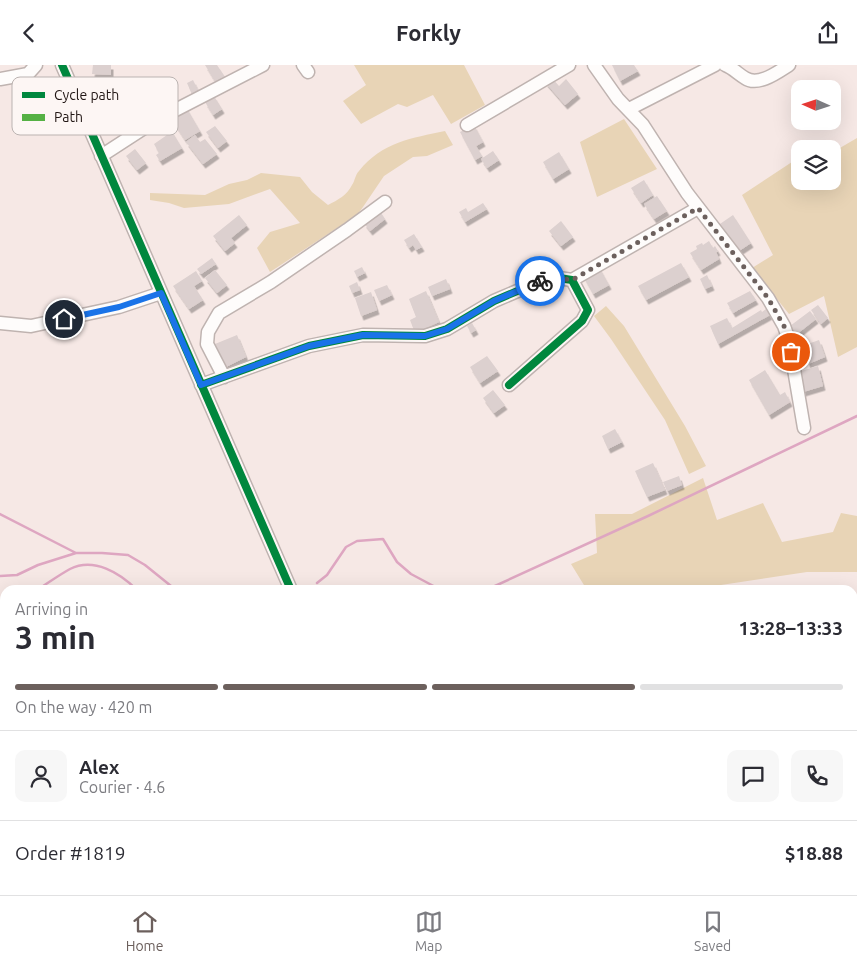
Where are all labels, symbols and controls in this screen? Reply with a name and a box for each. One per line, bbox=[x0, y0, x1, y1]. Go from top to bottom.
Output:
icon: back bbox=[15, 19, 43, 47]
icon: share bbox=[814, 19, 842, 47]
text: Forkly bbox=[396, 20, 461, 45]
legend bbox=[12, 77, 178, 135]
north arrow bbox=[791, 80, 841, 130]
map controls bbox=[791, 80, 841, 190]
text: Cycle path bbox=[54, 87, 119, 103]
text: Path bbox=[54, 109, 83, 125]
button: layers bbox=[791, 140, 841, 190]
courier bbox=[515, 256, 565, 306]
icon: bike bbox=[526, 267, 554, 295]
pin bbox=[43, 298, 85, 340]
icon: home bbox=[50, 305, 78, 333]
pin bbox=[770, 331, 812, 373]
icon: bag bbox=[777, 338, 805, 366]
text: Arriving in bbox=[15, 600, 88, 618]
text: 13:28–13:33 bbox=[738, 617, 843, 639]
text: 3 min bbox=[15, 619, 96, 655]
text: On the way · 420 m bbox=[15, 698, 152, 716]
button: person bbox=[15, 750, 67, 802]
button: chat bbox=[727, 750, 779, 802]
button: phone bbox=[791, 750, 843, 802]
text: Alex bbox=[79, 756, 119, 778]
text: Courier · 4.6 bbox=[79, 778, 165, 796]
text: Order #1819 bbox=[15, 842, 125, 864]
text: $18.88 bbox=[785, 842, 843, 864]
tab: Home bbox=[126, 908, 163, 954]
tab: Map bbox=[415, 908, 443, 954]
tab: Saved bbox=[694, 908, 731, 954]

